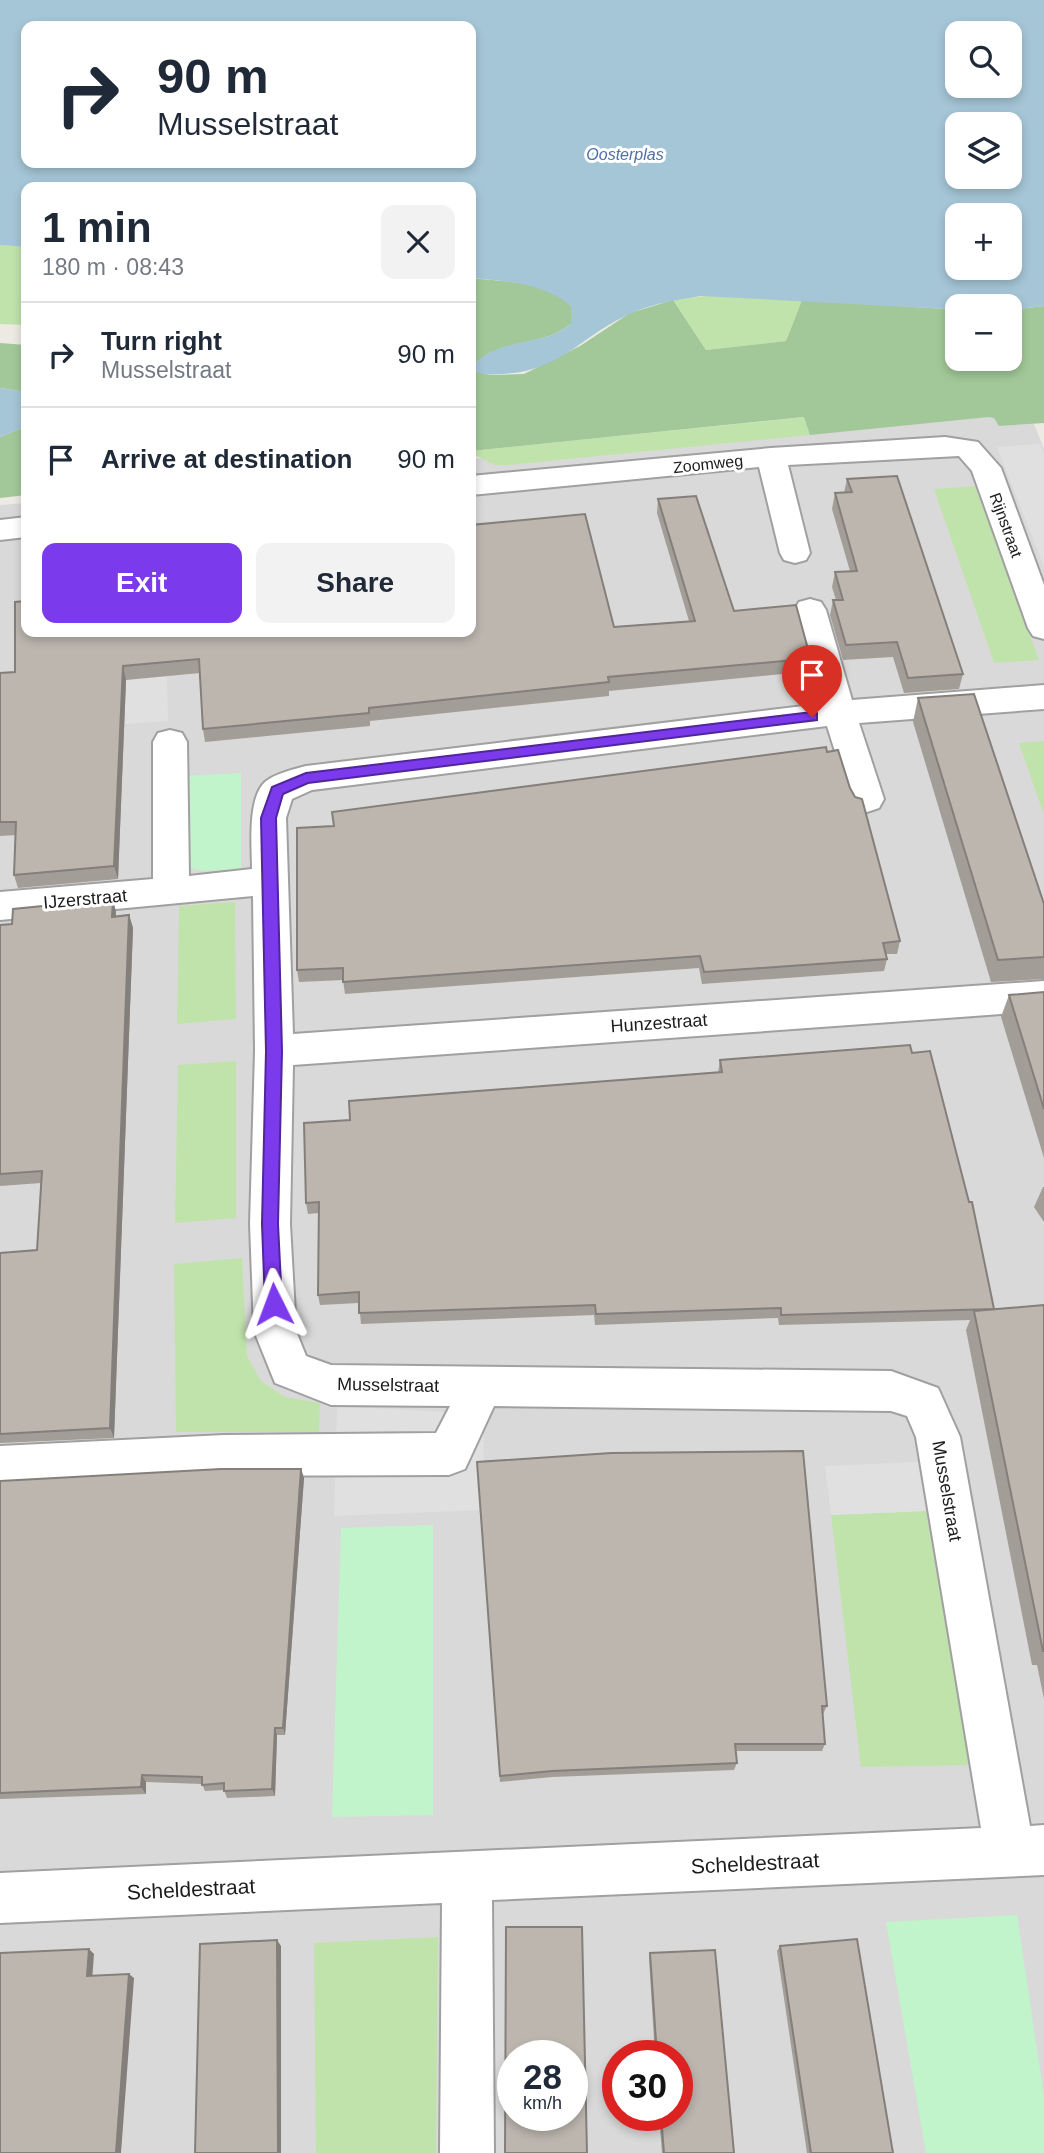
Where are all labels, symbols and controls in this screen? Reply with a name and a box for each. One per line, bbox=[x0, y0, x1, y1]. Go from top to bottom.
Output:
map controls bbox=[945, 21, 1022, 371]
button: search bbox=[945, 21, 1022, 98]
icon: right bbox=[42, 49, 133, 140]
text: 90 m bbox=[157, 49, 269, 103]
text: Musselstraat bbox=[157, 106, 338, 142]
button: layers bbox=[945, 112, 1022, 189]
water label: Oosterplas bbox=[586, 146, 664, 163]
button: + bbox=[945, 203, 1022, 280]
text: 1 min bbox=[42, 204, 152, 251]
button: close bbox=[381, 205, 455, 279]
text: 180 m · 08:43 bbox=[42, 254, 184, 280]
button: − bbox=[945, 294, 1022, 371]
text: Turn right bbox=[101, 326, 222, 356]
icon: right bbox=[42, 336, 80, 374]
text: 90 m bbox=[397, 339, 455, 369]
text: Musselstraat bbox=[101, 357, 231, 383]
icon: arrive bbox=[42, 441, 80, 479]
text: Arrive at destination bbox=[101, 444, 352, 474]
text: 90 m bbox=[397, 444, 455, 474]
street label: Zoomweg bbox=[672, 452, 744, 476]
street label: Rijnstraat bbox=[986, 490, 1026, 560]
button: Exit bbox=[42, 543, 242, 623]
button: Share bbox=[256, 543, 455, 623]
pin bbox=[782, 645, 842, 717]
icon: arrive bbox=[793, 656, 831, 694]
street label: IJzerstraat bbox=[42, 885, 128, 913]
street label: Hunzestraat bbox=[610, 1010, 708, 1036]
position arrow bbox=[237, 1267, 311, 1341]
street label: Musselstraat bbox=[337, 1374, 439, 1396]
street label: Musselstraat bbox=[928, 1439, 966, 1543]
street label: Scheldestraat bbox=[690, 1848, 820, 1878]
street label: Scheldestraat bbox=[126, 1874, 256, 1904]
speed limit sign: 30 bbox=[602, 2040, 693, 2131]
text: 28 bbox=[523, 2057, 562, 2096]
text: km/h bbox=[523, 2093, 562, 2113]

